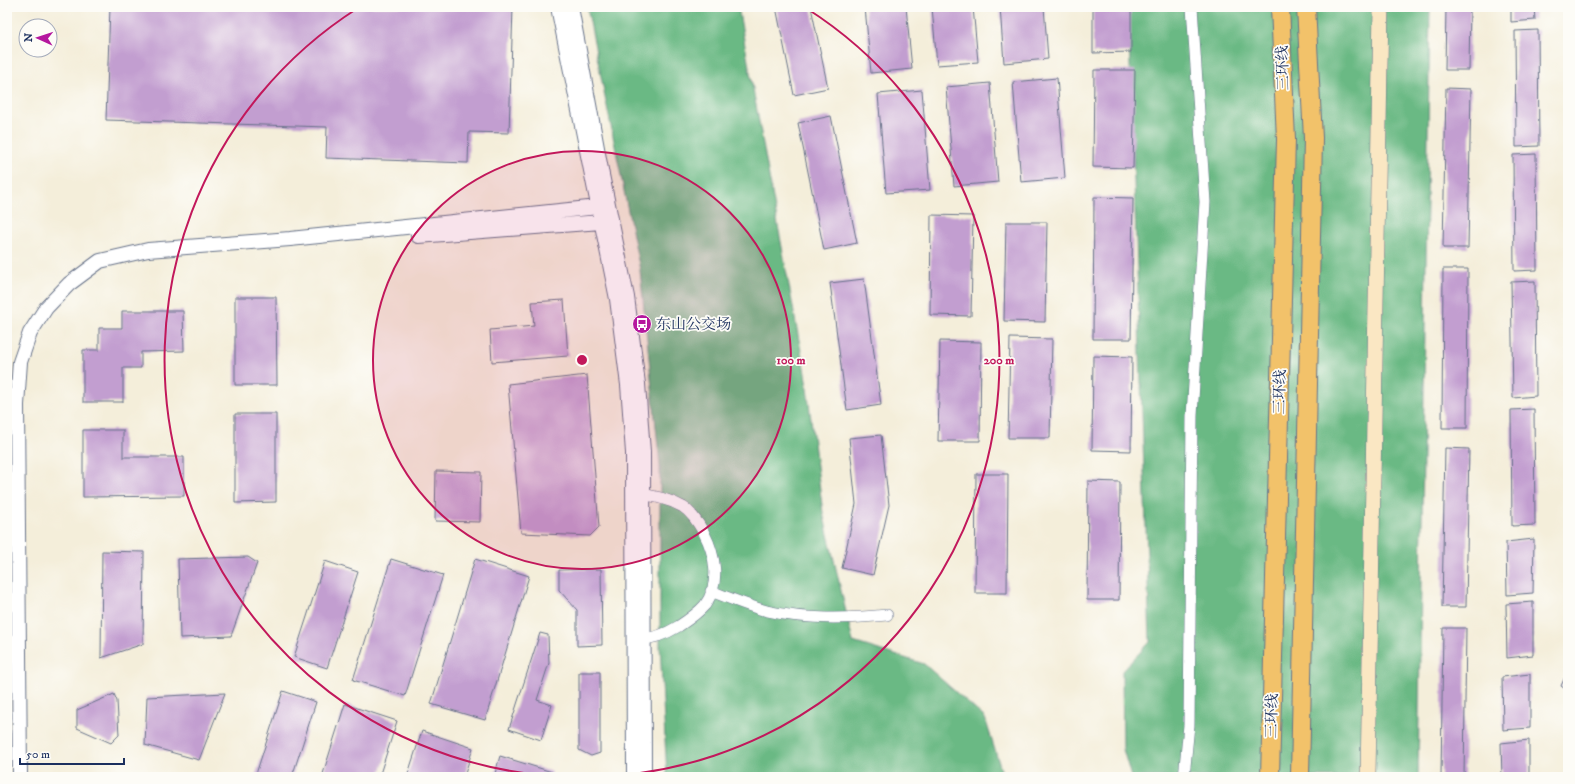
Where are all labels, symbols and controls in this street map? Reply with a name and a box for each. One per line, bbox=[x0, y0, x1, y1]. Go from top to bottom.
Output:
north arrow bbox=[18, 18, 58, 58]
text: N bbox=[22, 33, 36, 42]
street label: 三环线 bbox=[1273, 45, 1293, 91]
bus stop icon: 东山公交场 bbox=[631, 313, 653, 335]
place label: 东山公交场 bbox=[656, 315, 731, 334]
centre of rings bbox=[575, 353, 589, 367]
text: 100 m bbox=[777, 353, 805, 368]
text: 200 m bbox=[984, 353, 1014, 368]
street label: 三环线 bbox=[1270, 369, 1290, 415]
street label: 三环线 bbox=[1262, 693, 1282, 739]
scale bar bbox=[20, 740, 124, 766]
text: 50 m bbox=[26, 747, 50, 762]

